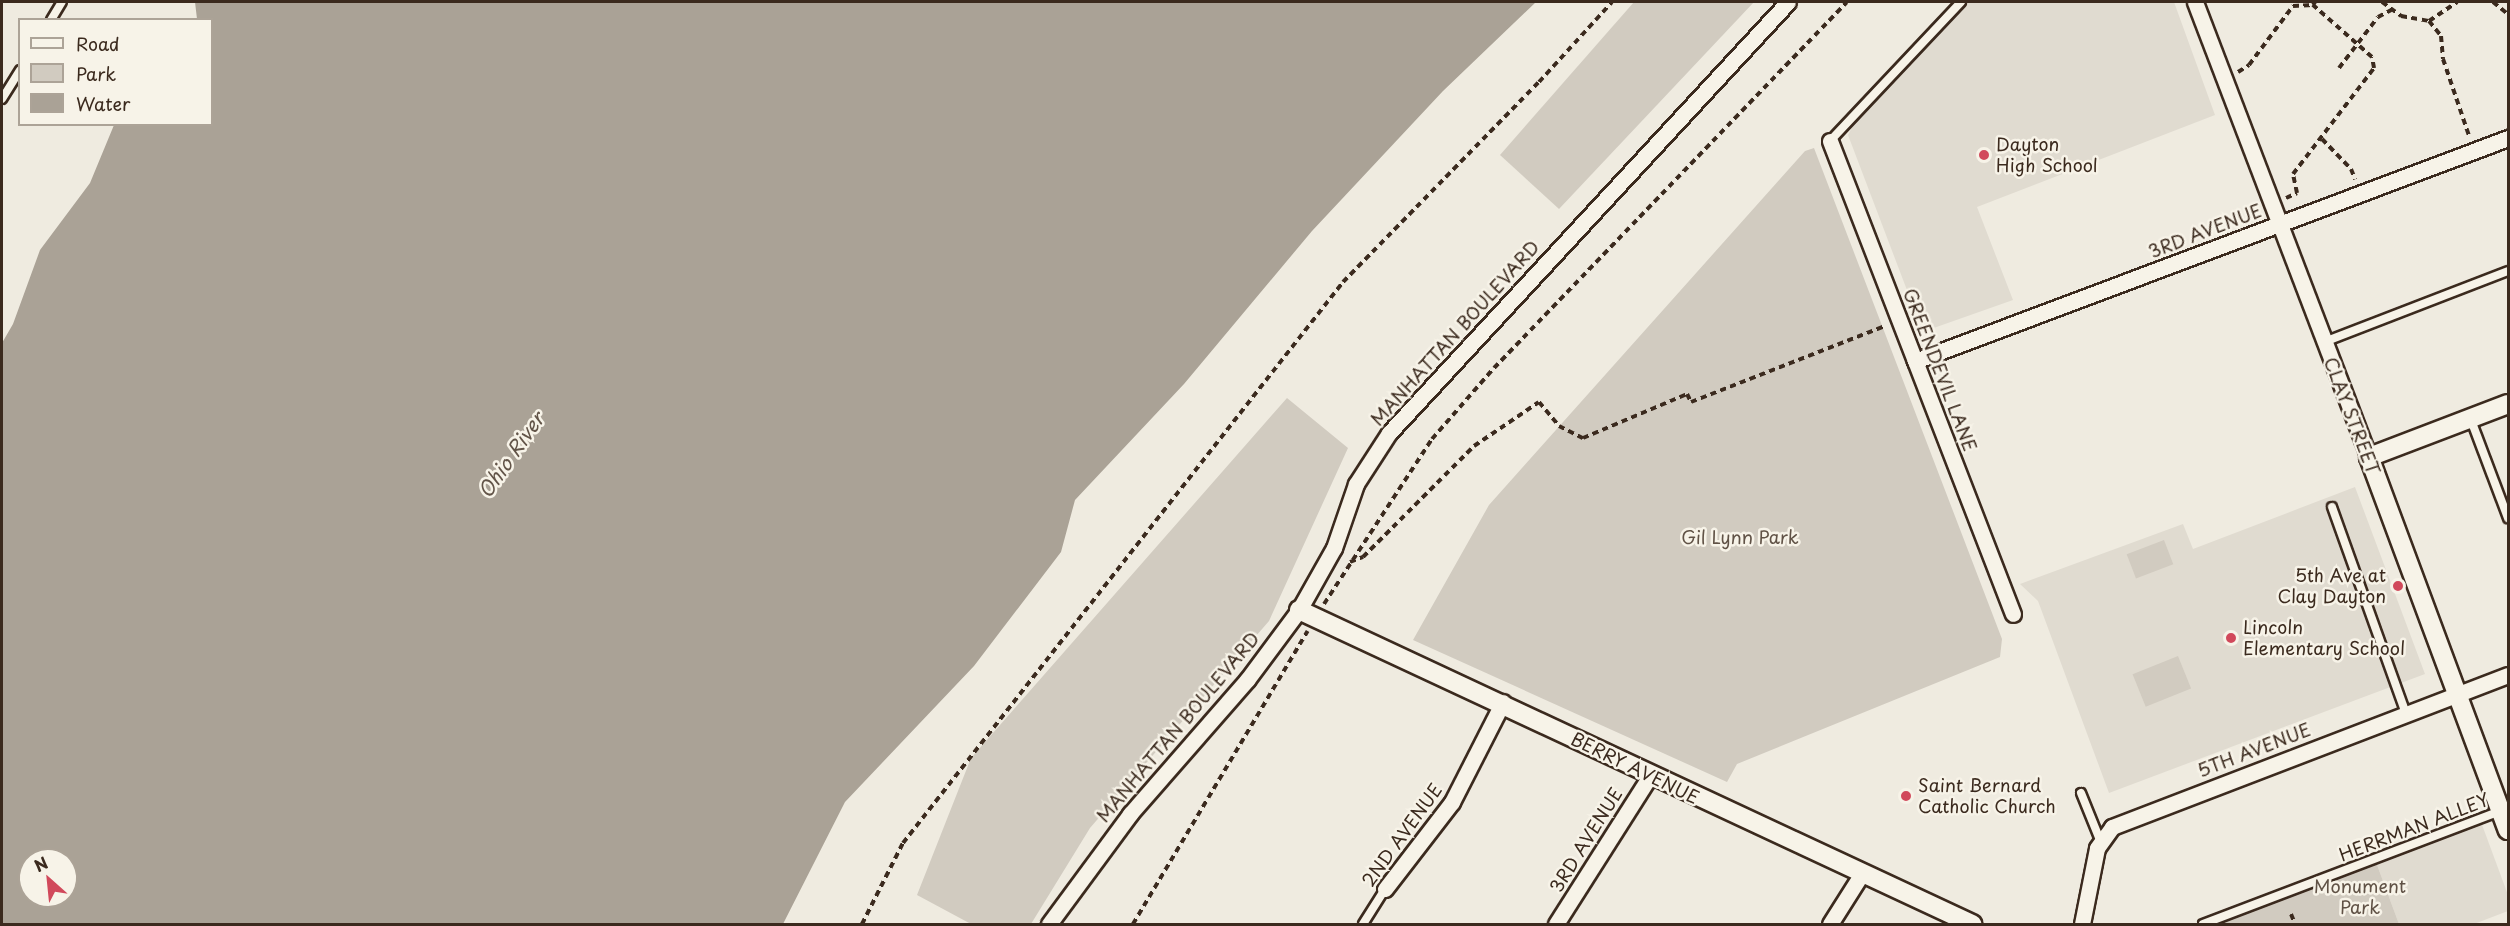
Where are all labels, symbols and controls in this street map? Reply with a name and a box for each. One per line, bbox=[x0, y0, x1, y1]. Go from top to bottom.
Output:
legend bbox=[18, 18, 213, 126]
text: Road bbox=[76, 30, 120, 57]
text: Park bbox=[76, 60, 116, 87]
text: Water bbox=[76, 90, 130, 117]
place label: Dayton High School bbox=[1996, 134, 2099, 176]
marker: Dayton High School bbox=[1977, 148, 1991, 162]
street label: 3RD AVENUE bbox=[2145, 199, 2265, 263]
street label: MANHATTAN BOULEVARD bbox=[1366, 236, 1544, 430]
street label: GREENDEVIL LANE bbox=[1899, 285, 1981, 455]
street label: CLAY STREET bbox=[2320, 354, 2384, 478]
water label: Ohio River bbox=[473, 407, 549, 503]
park label: Gil Lynn Park bbox=[1681, 526, 1799, 548]
place label: 5th Ave at Clay Dayton bbox=[2277, 565, 2386, 608]
marker: 5th Ave at Clay Dayton bbox=[2391, 579, 2405, 593]
place label: Lincoln Elementary School bbox=[2243, 617, 2405, 660]
street label: MANHATTAN BOULEVARD bbox=[1092, 628, 1264, 826]
marker: Lincoln Elementary School bbox=[2224, 631, 2238, 645]
street label: 5TH AVENUE bbox=[2195, 719, 2313, 781]
street label: BERRY AVENUE bbox=[1568, 728, 1702, 808]
place label: Saint Bernard Catholic Church bbox=[1918, 775, 2057, 818]
street label: 2ND AVENUE bbox=[1357, 779, 1447, 891]
street label: 3RD AVENUE bbox=[1545, 783, 1627, 897]
marker: Saint Bernard Catholic Church bbox=[1899, 789, 1913, 803]
street label: HERRMAN ALLEY bbox=[2337, 789, 2491, 865]
north arrow bbox=[18, 848, 78, 908]
text: N bbox=[30, 850, 52, 877]
park label: Monument Park bbox=[2314, 876, 2406, 918]

